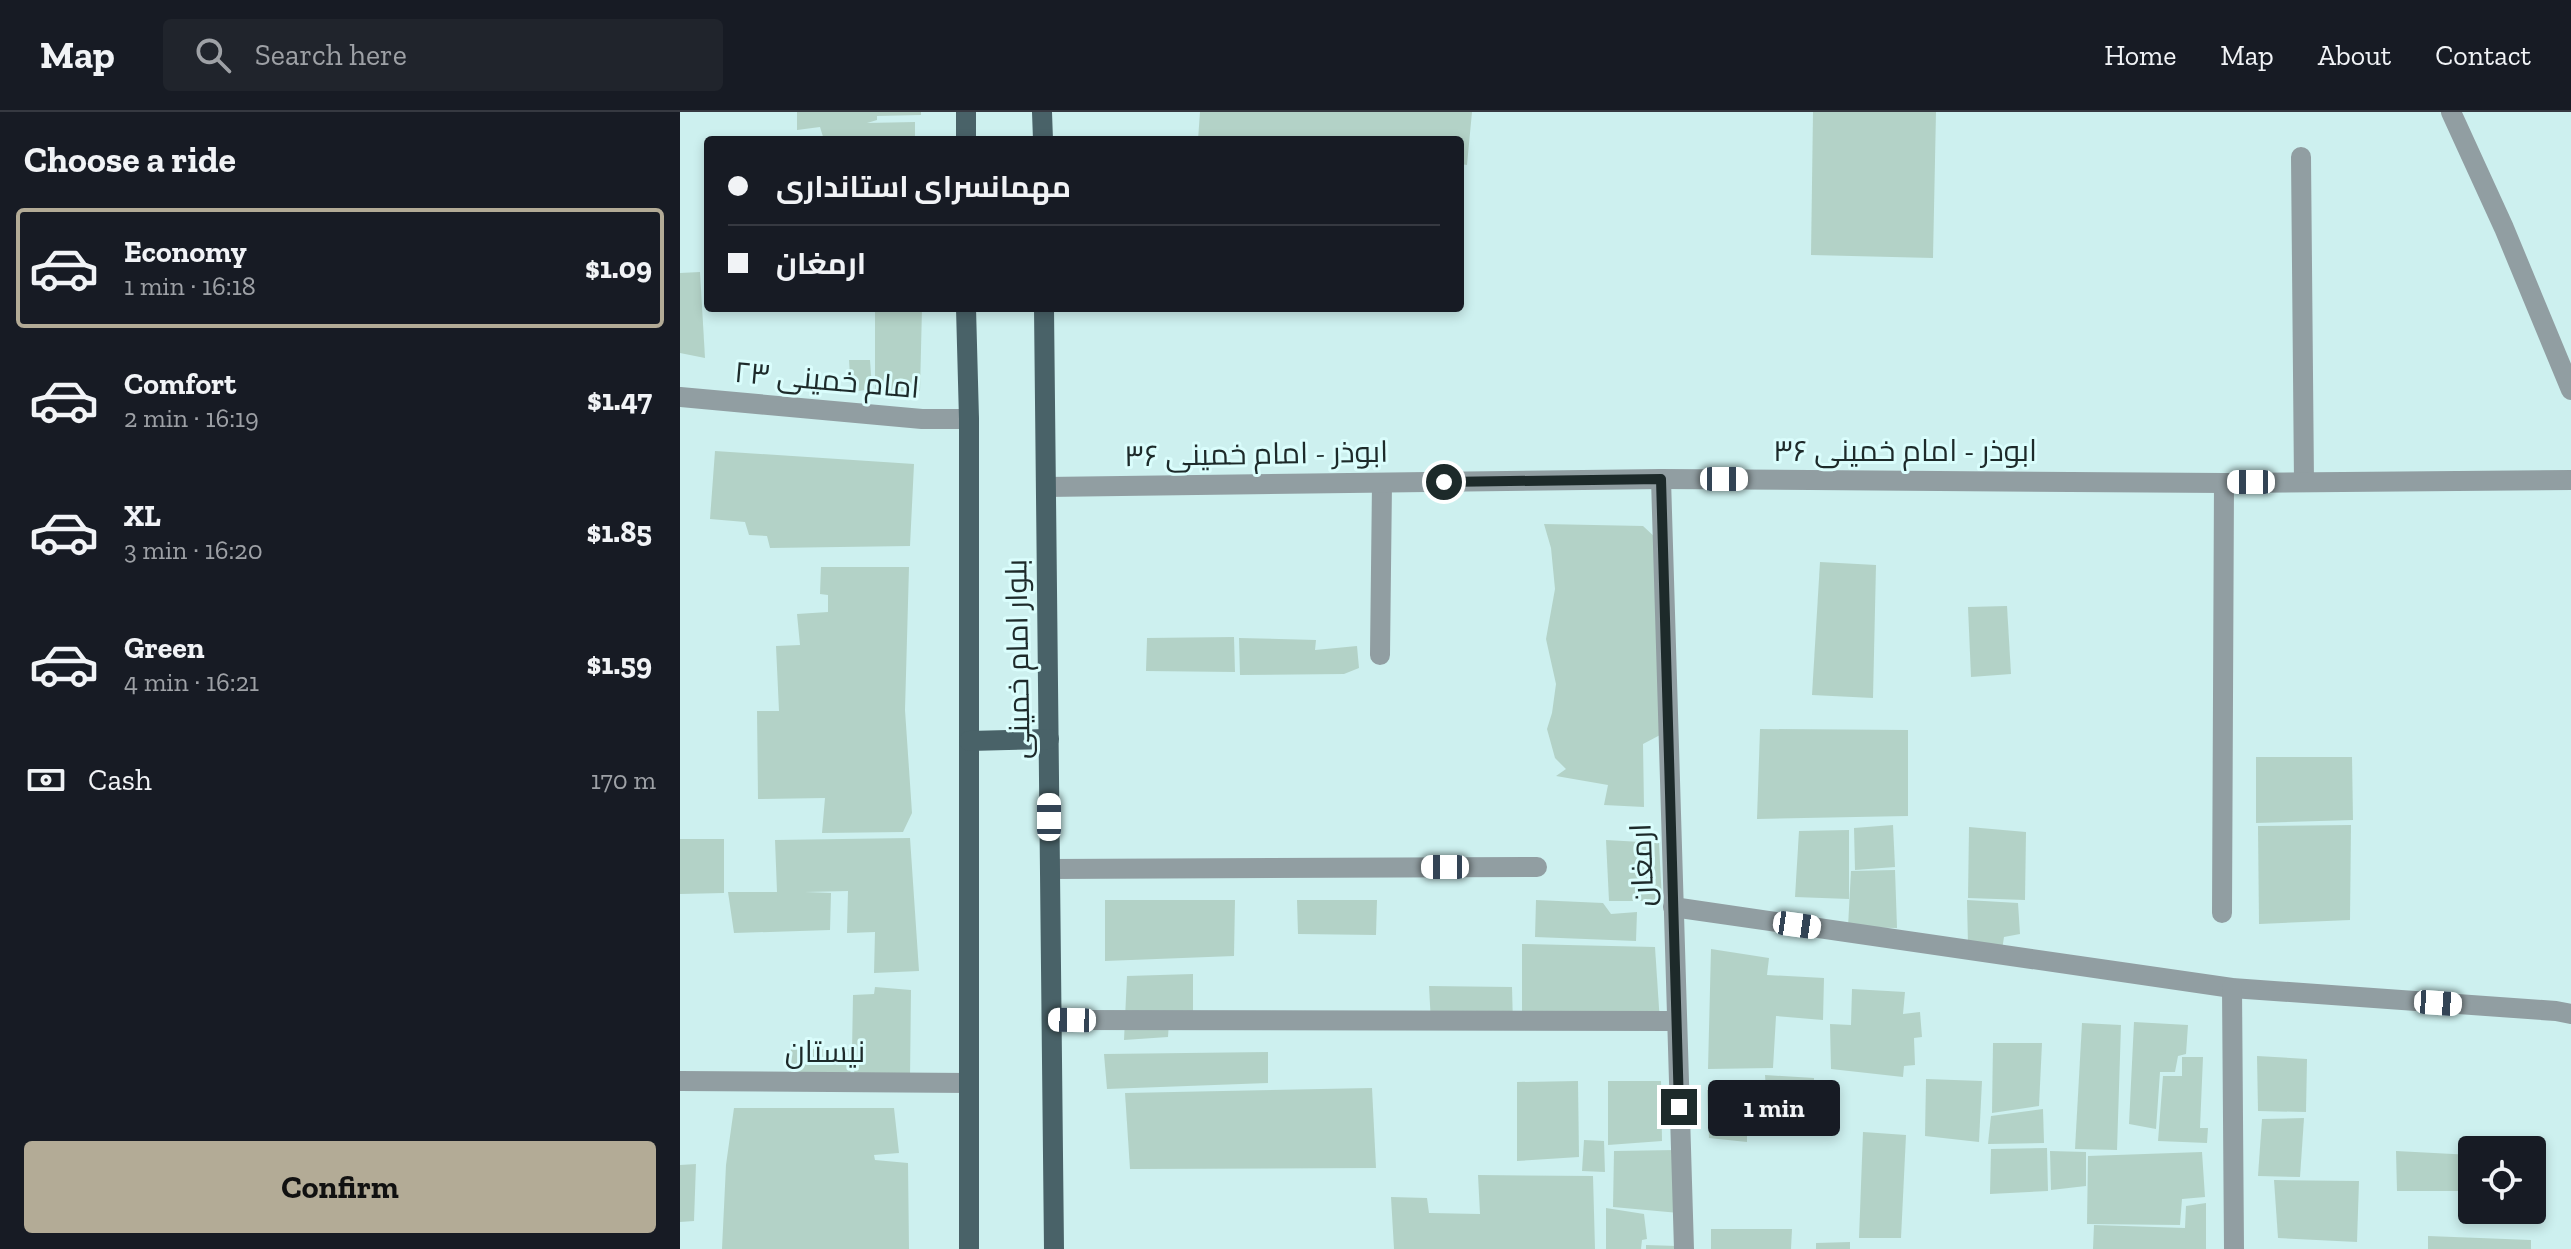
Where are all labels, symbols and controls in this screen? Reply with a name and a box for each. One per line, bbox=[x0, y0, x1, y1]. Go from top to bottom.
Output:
search box bbox=[163, 19, 723, 91]
text: Map bbox=[40, 32, 115, 78]
icon: search bbox=[191, 33, 235, 77]
text: Search here bbox=[255, 37, 407, 73]
text: Home bbox=[2104, 39, 2176, 72]
text: Map bbox=[2220, 39, 2274, 72]
text: About bbox=[2318, 39, 2391, 72]
text: Contact bbox=[2435, 39, 2531, 72]
text: Choose a ride bbox=[24, 138, 236, 181]
text: مهمانسرای استانداری bbox=[776, 169, 1071, 205]
icon: car bbox=[28, 232, 100, 304]
text: Economy bbox=[124, 234, 247, 270]
text: ارمغان bbox=[776, 246, 866, 282]
text: $1.09 bbox=[585, 250, 652, 286]
text: 1 min · 16:18 bbox=[124, 270, 256, 302]
street label: امام خمینی ۲۳ bbox=[733, 354, 921, 408]
icon: car bbox=[28, 364, 100, 436]
text: Comfort bbox=[124, 366, 236, 402]
text: $1.47 bbox=[587, 382, 652, 418]
text: 2 min · 16:19 bbox=[124, 402, 259, 434]
street label: ابوذر - امام خمینی ۳۶ bbox=[1773, 433, 2037, 471]
street label: ابوذر - امام خمینی ۳۶ bbox=[1124, 434, 1388, 476]
route start bbox=[1426, 464, 1462, 500]
car bbox=[1700, 467, 1748, 491]
car bbox=[2227, 470, 2275, 494]
icon: car bbox=[28, 496, 100, 568]
text: XL bbox=[124, 498, 161, 534]
text: $1.85 bbox=[586, 514, 652, 550]
text: 3 min · 16:20 bbox=[124, 534, 263, 566]
street label: بلوار امام خمینی bbox=[998, 559, 1040, 759]
icon: car bbox=[28, 628, 100, 700]
text: Green bbox=[124, 630, 204, 666]
text: $1.59 bbox=[587, 646, 652, 682]
text: 4 min · 16:21 bbox=[124, 666, 259, 698]
icon: cash bbox=[24, 758, 68, 802]
text: Cash bbox=[88, 762, 152, 798]
text: 170 m bbox=[591, 764, 656, 796]
car bbox=[1037, 793, 1061, 841]
street label: ارمغان bbox=[1623, 823, 1661, 907]
car bbox=[1421, 855, 1469, 879]
car bbox=[1772, 910, 1822, 940]
car bbox=[2413, 989, 2463, 1017]
car bbox=[1048, 1008, 1096, 1032]
street label: نیستان bbox=[785, 1034, 865, 1070]
callout: 1 min bbox=[1707, 1079, 1839, 1135]
route end bbox=[1661, 1089, 1697, 1125]
text: 1 min bbox=[1743, 1092, 1805, 1124]
map controls bbox=[2458, 1136, 2546, 1224]
button: locate bbox=[2458, 1136, 2546, 1224]
button: Confirm bbox=[24, 1141, 656, 1233]

